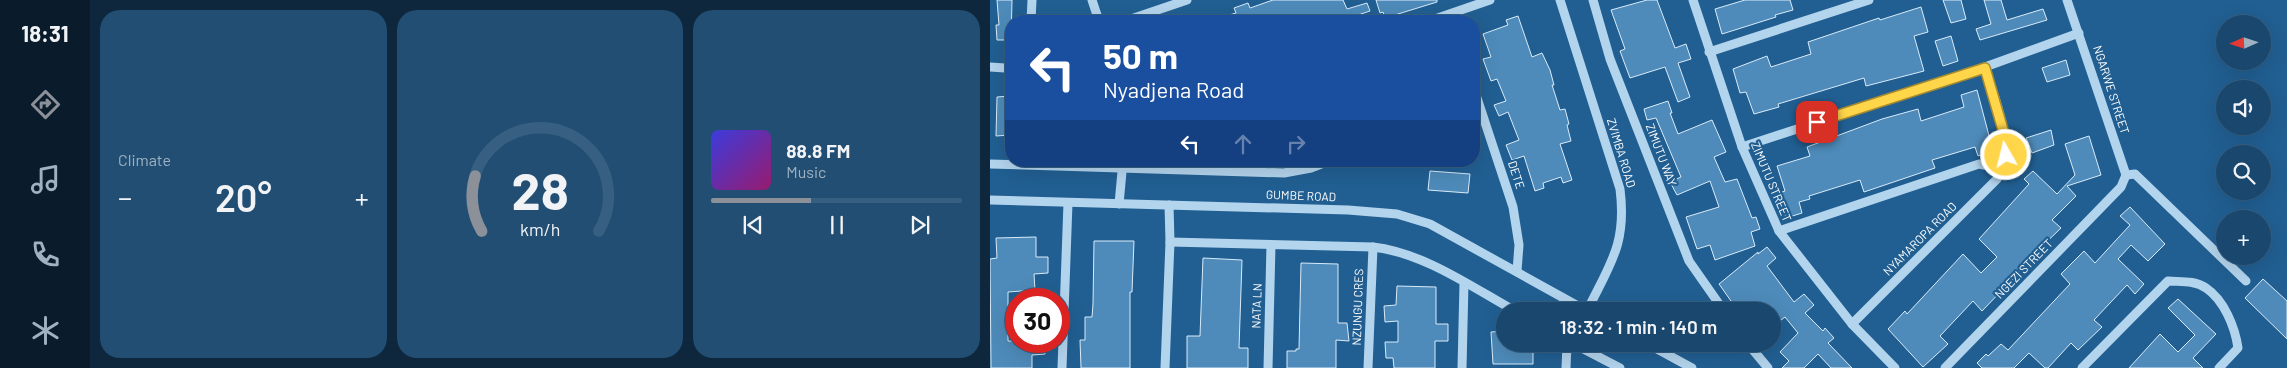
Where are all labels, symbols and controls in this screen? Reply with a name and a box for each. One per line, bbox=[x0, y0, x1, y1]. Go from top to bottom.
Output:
north arrow bbox=[2216, 15, 2271, 70]
map controls bbox=[2216, 15, 2271, 265]
text: 18:31 bbox=[21, 20, 69, 46]
text: 50 m bbox=[1103, 34, 1178, 76]
icon: left bbox=[1020, 35, 1085, 100]
street label: NGARWE STREET bbox=[2091, 44, 2133, 136]
text: Nyadjena Road bbox=[1103, 76, 1244, 102]
button: sound bbox=[2216, 80, 2271, 135]
icon: directions bbox=[28, 87, 63, 122]
pin bbox=[1796, 101, 1838, 143]
icon: arrive bbox=[1803, 108, 1831, 136]
street label: ZVIMBA ROAD bbox=[1605, 116, 1639, 189]
street label: ZIMUTU WAY bbox=[1644, 121, 1680, 188]
position arrow bbox=[1979, 128, 2031, 180]
icon: left bbox=[1176, 130, 1204, 158]
icon: ahead bbox=[1229, 130, 1257, 158]
icon: right bbox=[1282, 130, 1310, 158]
text: 88.8 FM bbox=[786, 139, 850, 162]
street label: ZIMUTU STREET bbox=[1749, 140, 1795, 224]
button: search bbox=[2216, 145, 2271, 200]
text: Climate bbox=[118, 150, 171, 169]
text: 28 bbox=[511, 158, 569, 220]
street label: DETE bbox=[1506, 159, 1528, 191]
icon: music bbox=[28, 162, 63, 197]
text: Music bbox=[786, 162, 826, 181]
text: 20° bbox=[215, 174, 272, 220]
text: − bbox=[118, 180, 132, 214]
text: + bbox=[355, 180, 369, 214]
street label: GUMBE ROAD bbox=[1266, 187, 1336, 203]
street label: NYAMAROPA ROAD bbox=[1880, 199, 1959, 278]
button: + bbox=[2216, 210, 2271, 265]
icon: previous bbox=[739, 211, 767, 239]
icon: pause bbox=[823, 211, 851, 239]
icon: next bbox=[906, 211, 934, 239]
text: km/h bbox=[520, 218, 560, 240]
street label: NGEZI STREET bbox=[1991, 236, 2055, 301]
icon: phone bbox=[28, 237, 63, 272]
street label: NZUNGU CRES bbox=[1349, 268, 1365, 346]
street label: NATA LN bbox=[1248, 283, 1264, 329]
speed limit sign: 30 bbox=[1005, 288, 1070, 353]
icon: climate bbox=[28, 313, 63, 348]
text: 18:32 · 1 min · 140 m bbox=[1560, 315, 1717, 338]

